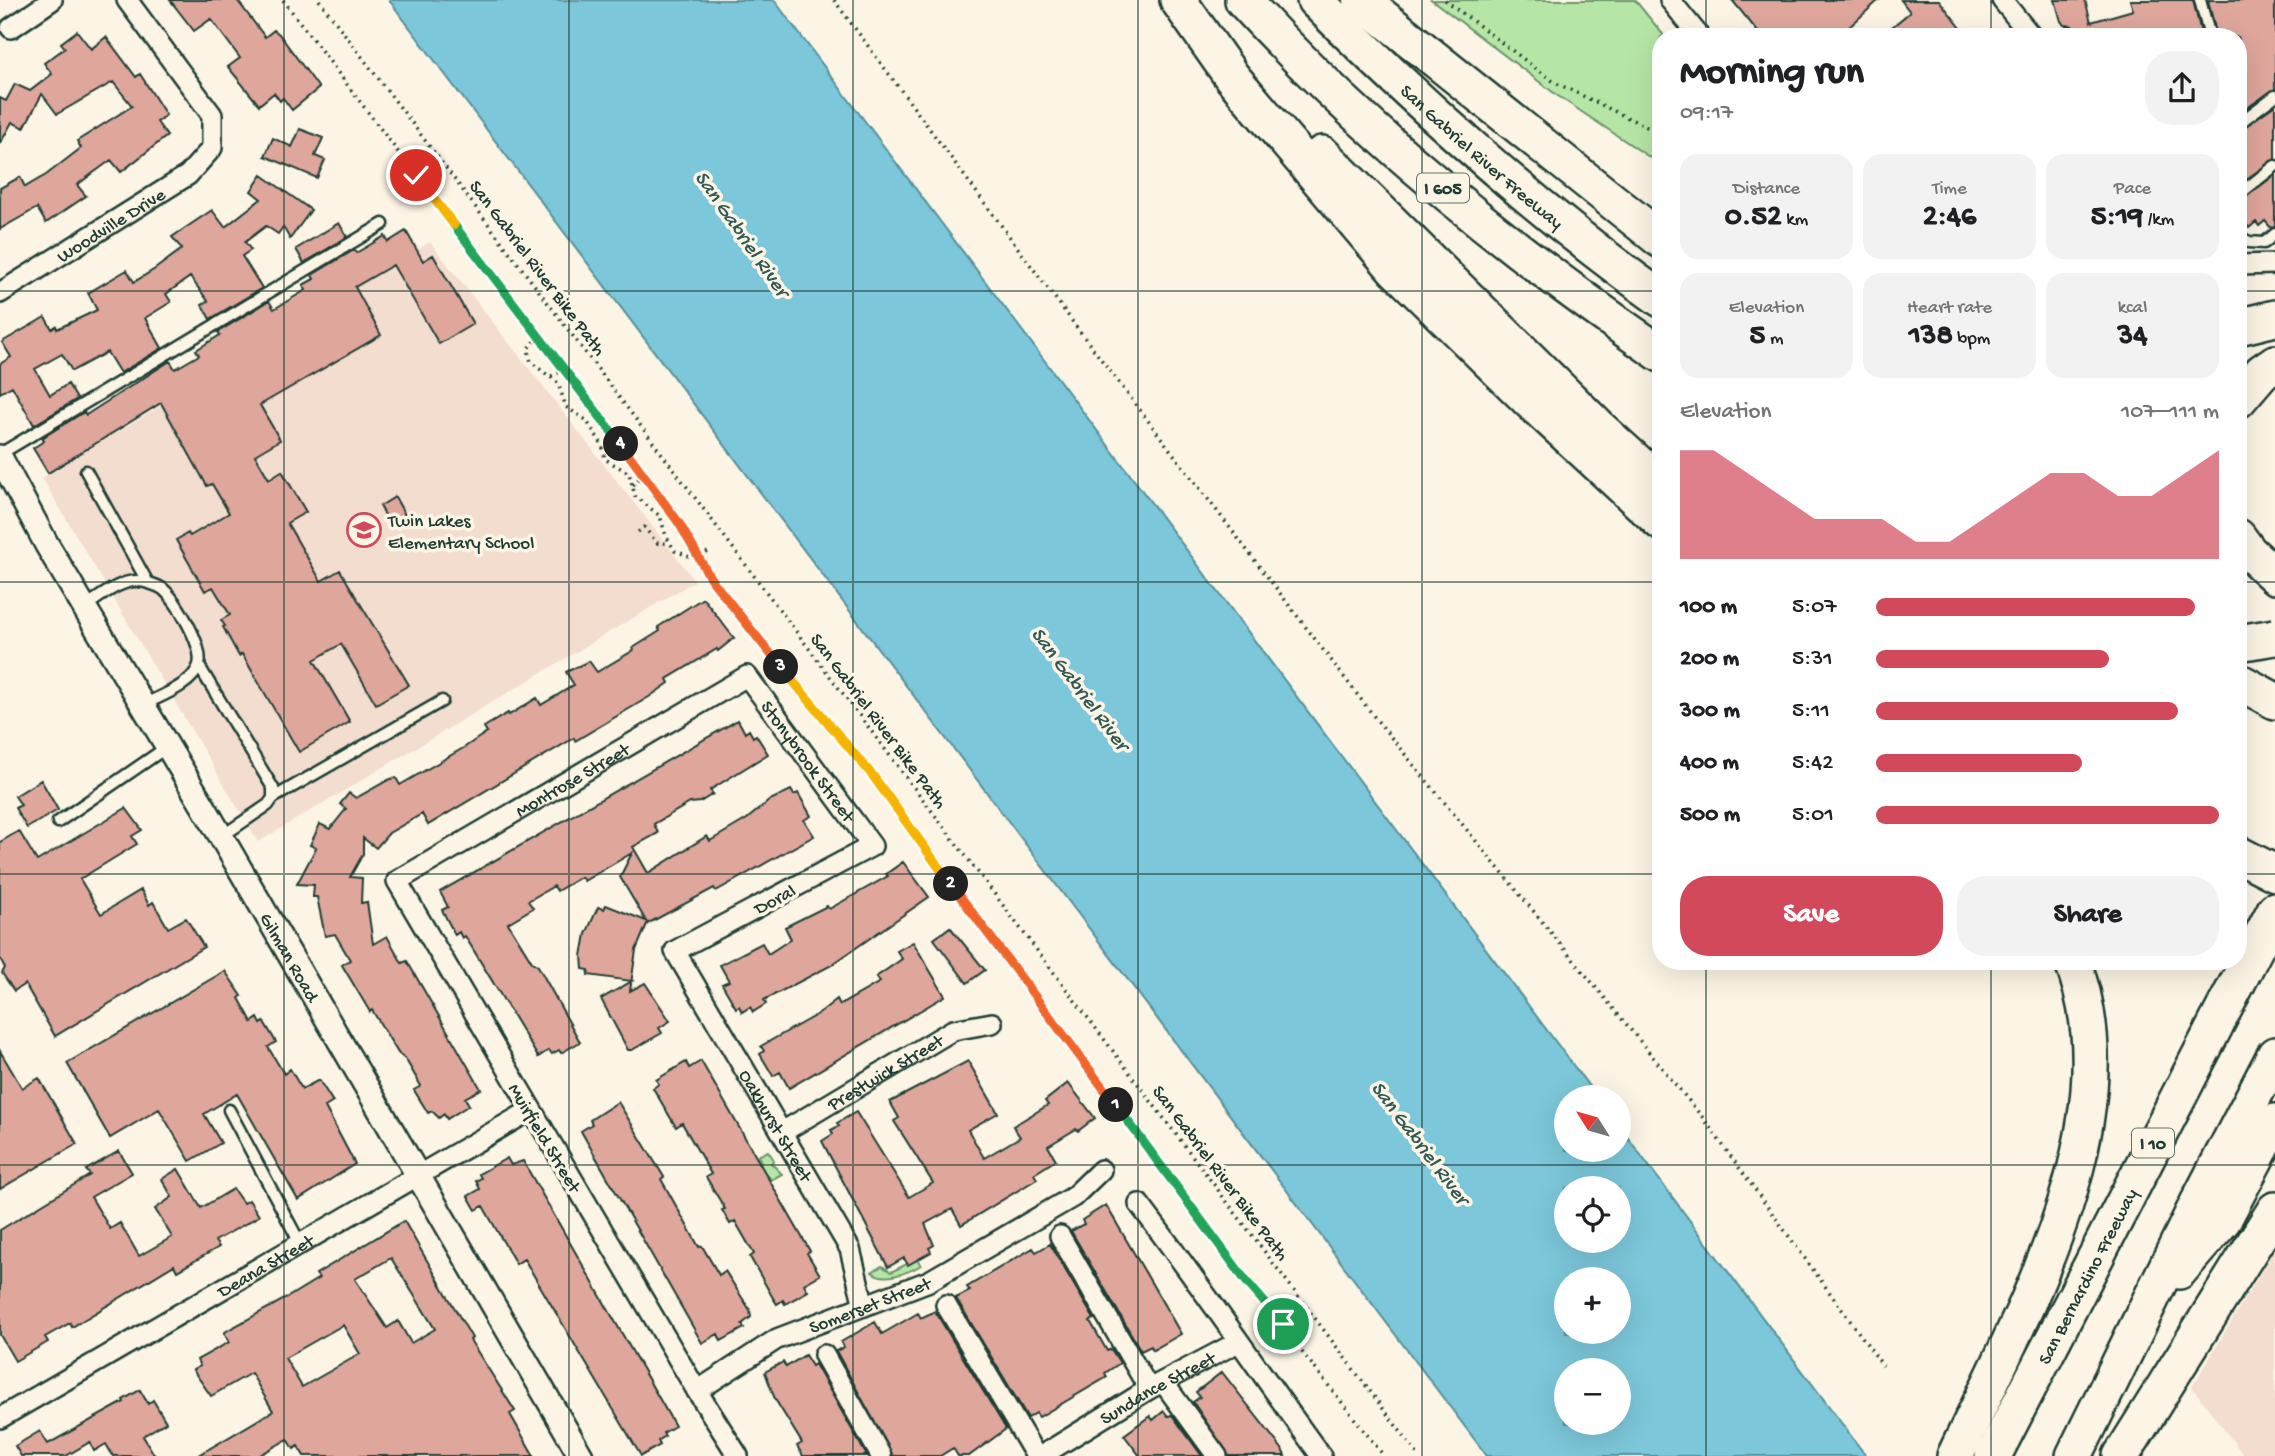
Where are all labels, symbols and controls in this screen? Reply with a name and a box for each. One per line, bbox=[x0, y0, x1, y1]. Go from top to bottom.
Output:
button: share bbox=[2145, 51, 2219, 125]
text: Morning run bbox=[1680, 52, 1864, 96]
street label: San Gabriel River Freeway bbox=[1394, 81, 1567, 236]
text: 09:17 bbox=[1680, 100, 1733, 127]
pin bbox=[386, 145, 446, 205]
icon: check bbox=[397, 156, 435, 194]
water label: San Gabriel River bbox=[687, 167, 795, 306]
road number: I 605 bbox=[1417, 174, 1469, 202]
street label: San Gabriel River Bike Path bbox=[463, 177, 610, 361]
text: Distance bbox=[1733, 178, 1800, 201]
text: Time bbox=[1932, 178, 1967, 201]
text: Pace bbox=[2114, 178, 2151, 201]
street label: Woodville Drive bbox=[53, 184, 171, 269]
text: 0.52 bbox=[1725, 201, 1782, 236]
text: 2:46 bbox=[1923, 201, 1976, 236]
text: 5:19 bbox=[2091, 201, 2143, 236]
text: km bbox=[1782, 209, 1808, 232]
text: /km bbox=[2143, 209, 2174, 232]
text: Elevation bbox=[1729, 297, 1804, 320]
text: Heart rate bbox=[1907, 297, 1992, 320]
text: kcal bbox=[2118, 297, 2147, 320]
text: 5 bbox=[1750, 320, 1765, 355]
text: 138 bbox=[1909, 320, 1953, 355]
text: 34 bbox=[2118, 320, 2147, 355]
text: m bbox=[1765, 328, 1783, 351]
text: bpm bbox=[1953, 328, 1990, 351]
text: Elevation bbox=[1680, 399, 1771, 426]
text: 107–111 m bbox=[2121, 399, 2219, 426]
pin: 4 bbox=[604, 426, 638, 462]
text: 4 bbox=[616, 432, 625, 455]
school or university icon: Twin Lakes Elementary School bbox=[345, 511, 383, 549]
place label: Twin Lakes Elementary School bbox=[387, 511, 534, 556]
text: 100 m bbox=[1680, 594, 1737, 621]
text: 5:07 bbox=[1792, 594, 1836, 621]
water label: San Gabriel River bbox=[1024, 624, 1135, 760]
street label: San Gabriel River Bike Path bbox=[804, 630, 951, 814]
text: 200 m bbox=[1680, 646, 1739, 673]
text: 5:31 bbox=[1792, 646, 1833, 673]
pin: 3 bbox=[764, 650, 798, 684]
text: 3 bbox=[776, 655, 785, 678]
street label: Stonybrook Street bbox=[754, 697, 860, 829]
text: 300 m bbox=[1680, 698, 1740, 725]
text: 5:11 bbox=[1792, 698, 1830, 725]
street label: Montrose Street bbox=[512, 738, 637, 824]
text: 400 m bbox=[1680, 750, 1739, 777]
text: 5:42 bbox=[1792, 750, 1833, 777]
text: 500 m bbox=[1680, 802, 1740, 829]
text: 5:01 bbox=[1792, 802, 1834, 829]
pin: 2 bbox=[934, 866, 968, 902]
text: 2 bbox=[946, 872, 955, 895]
button: Save bbox=[1680, 876, 1943, 956]
button: Share bbox=[1957, 876, 2219, 956]
street label: Doral bbox=[749, 881, 800, 922]
street label: Gilman Road bbox=[253, 909, 324, 1009]
street label: Prestwick Street bbox=[823, 1029, 950, 1118]
street label: Oakhurst Street bbox=[732, 1066, 817, 1189]
water label: San Gabriel River bbox=[1364, 1078, 1475, 1214]
street label: Muirfield Street bbox=[501, 1080, 586, 1199]
street label: San Gabriel River Bike Path bbox=[1146, 1082, 1293, 1266]
north arrow bbox=[1554, 1085, 1631, 1162]
map controls bbox=[1554, 1085, 1631, 1435]
pin: 1 bbox=[1098, 1088, 1134, 1122]
text: 1 bbox=[1112, 1093, 1119, 1116]
road number: I 10 bbox=[2132, 1128, 2174, 1158]
button: locate bbox=[1554, 1176, 1631, 1253]
street label: San Bernardino Freeway bbox=[2034, 1185, 2145, 1369]
street label: Deana Street bbox=[212, 1229, 321, 1305]
button: + bbox=[1554, 1267, 1631, 1344]
street label: Somerset Street bbox=[806, 1273, 937, 1341]
pin bbox=[1253, 1294, 1313, 1354]
icon: arrive bbox=[1264, 1305, 1302, 1343]
street label: Sundance Street bbox=[1097, 1347, 1222, 1432]
button: − bbox=[1554, 1358, 1631, 1435]

